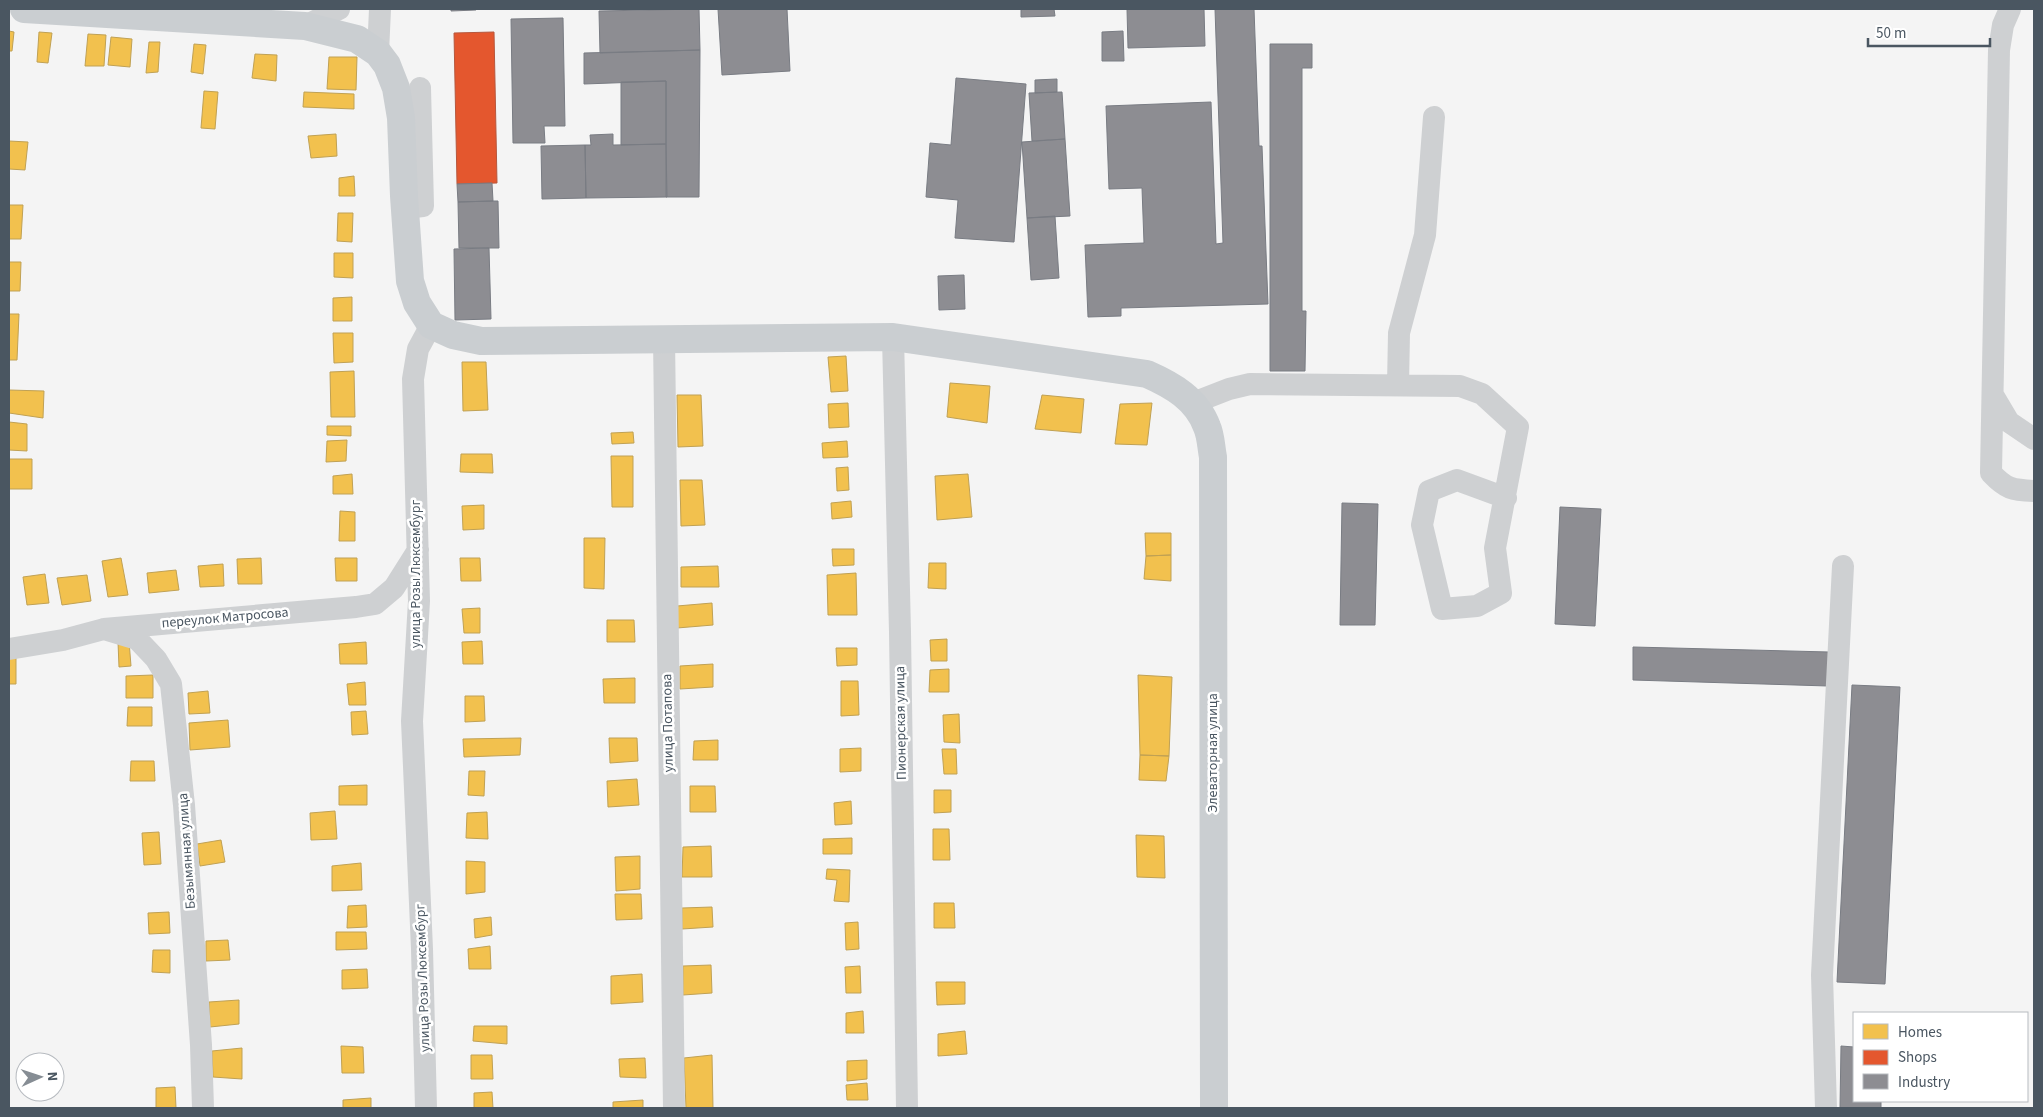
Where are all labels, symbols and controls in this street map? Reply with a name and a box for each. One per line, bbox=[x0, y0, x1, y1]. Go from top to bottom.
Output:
scale bar bbox=[1868, 15, 1990, 47]
text: 50 m bbox=[1876, 23, 1906, 44]
street label: улица Розы Люксембург bbox=[406, 500, 426, 648]
street label: переулок Матросова bbox=[161, 602, 289, 634]
street label: Пионерская улица bbox=[890, 666, 912, 780]
street label: улица Потапова bbox=[657, 674, 679, 772]
street label: Элеваторная улица bbox=[1203, 693, 1223, 813]
street label: Безымянная улица bbox=[173, 792, 201, 910]
street label: улица Розы Люксембург bbox=[410, 903, 436, 1052]
legend bbox=[1853, 1012, 2028, 1102]
text: Homes bbox=[1898, 1022, 1942, 1043]
text: Shops bbox=[1898, 1047, 1937, 1068]
north arrow bbox=[15, 1052, 65, 1102]
text: N bbox=[42, 1071, 62, 1082]
text: Industry bbox=[1898, 1072, 1950, 1093]

